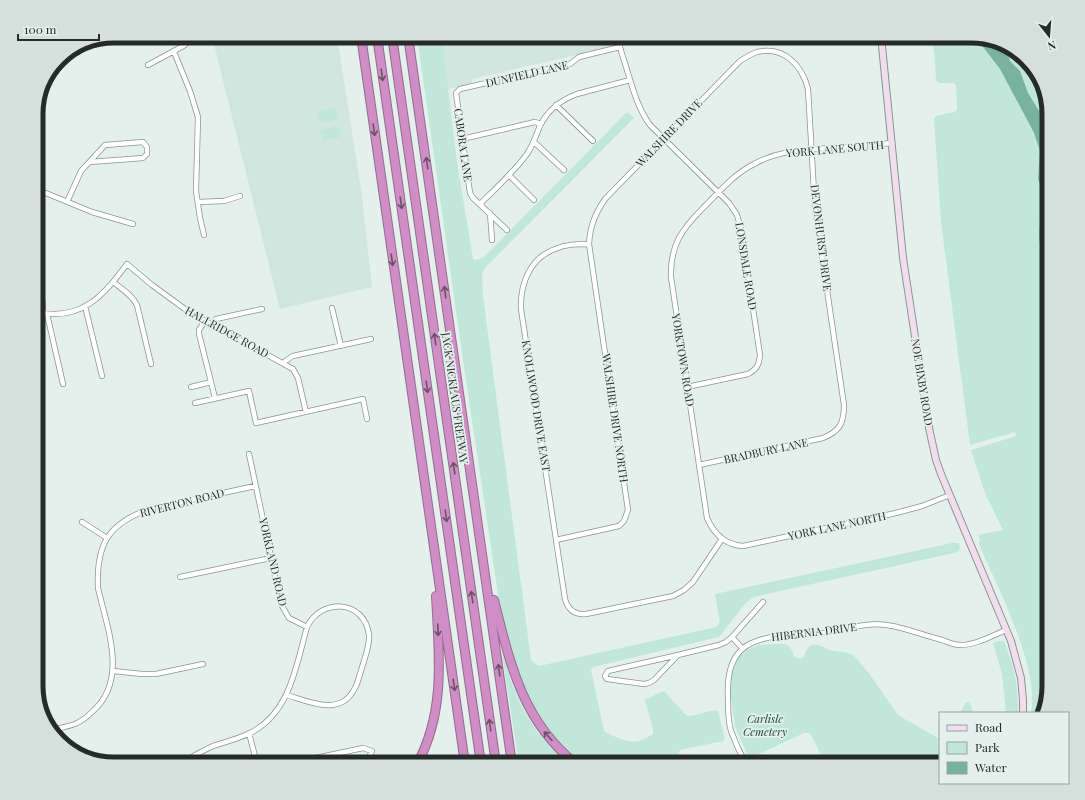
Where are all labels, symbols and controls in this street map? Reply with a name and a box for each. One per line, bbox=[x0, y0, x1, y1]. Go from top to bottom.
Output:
scale bar bbox=[18, 16, 99, 42]
north arrow bbox=[1029, 16, 1069, 56]
text: 100 m bbox=[24, 21, 57, 37]
text: N bbox=[1046, 38, 1058, 54]
street label: DUNFIELD LANE bbox=[484, 57, 570, 90]
one-way arrow bbox=[378, 68, 386, 81]
street label: WALSHIRE DRIVE bbox=[631, 95, 705, 171]
street label: CABORA LANE bbox=[451, 107, 476, 183]
one-way arrow bbox=[370, 123, 378, 136]
street label: YORK LANE SOUTH bbox=[784, 137, 885, 160]
one-way arrow bbox=[423, 157, 431, 170]
street label: DEVONHURST DRIVE bbox=[807, 184, 836, 293]
one-way arrow bbox=[397, 196, 405, 209]
street label: LONSDALE ROAD bbox=[732, 221, 761, 311]
one-way arrow bbox=[389, 253, 396, 266]
one-way arrow bbox=[441, 286, 449, 299]
street label: HALLRIDGE ROAD bbox=[183, 302, 272, 361]
street label: YORKTOWN ROAD bbox=[669, 311, 698, 407]
street label: JACK NICKLAUS FREEWAY bbox=[439, 330, 472, 465]
one-way arrow bbox=[431, 333, 439, 346]
street label: NOE BIXBY ROAD bbox=[908, 337, 937, 427]
street label: KNOLLWOOD DRIVE EAST bbox=[519, 339, 554, 473]
street label: WALSHIRE DRIVE NORTH bbox=[599, 351, 632, 483]
one-way arrow bbox=[423, 380, 431, 393]
street label: BRADBURY LANE bbox=[722, 434, 810, 467]
one-way arrow bbox=[450, 462, 458, 475]
street label: RIVERTON ROAD bbox=[138, 485, 226, 520]
street label: YORK LANE NORTH bbox=[786, 508, 887, 543]
one-way arrow bbox=[442, 509, 450, 522]
street label: YORKLAND ROAD bbox=[256, 515, 291, 607]
one-way arrow bbox=[468, 591, 476, 604]
street label: HIBERNIA DRIVE bbox=[770, 619, 858, 644]
one-way arrow bbox=[434, 623, 442, 636]
one-way arrow bbox=[495, 664, 503, 677]
one-way arrow bbox=[450, 678, 458, 691]
park label: Carlisle Cemetery bbox=[743, 711, 788, 739]
legend bbox=[939, 712, 1069, 784]
one-way arrow bbox=[486, 719, 494, 732]
text: Road bbox=[975, 719, 1002, 735]
one-way arrow bbox=[544, 731, 553, 742]
text: Park bbox=[975, 739, 1000, 755]
text: Water bbox=[974, 759, 1008, 775]

